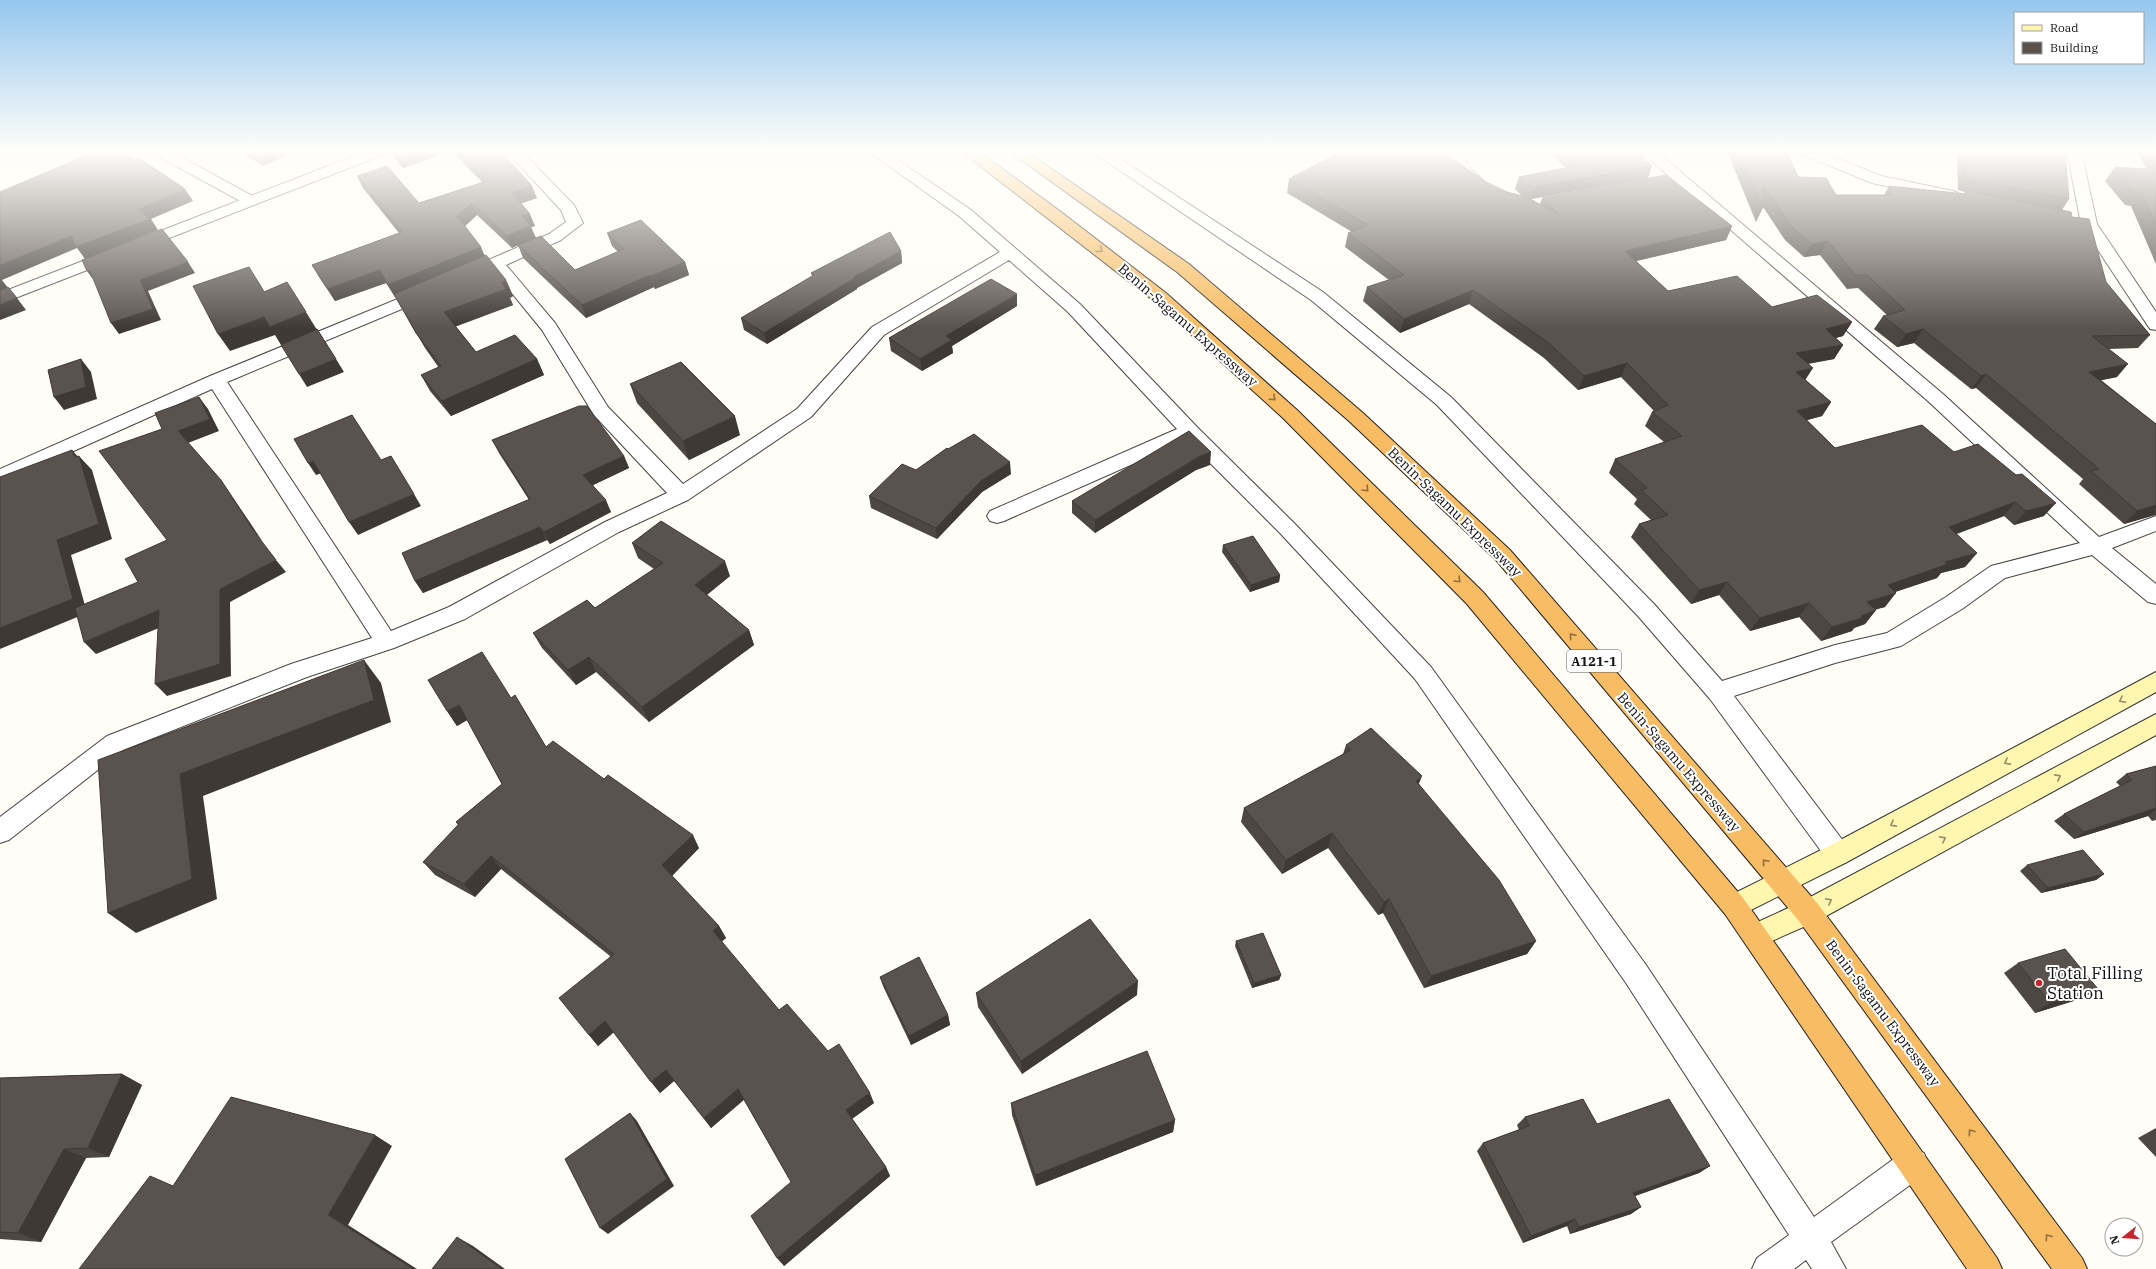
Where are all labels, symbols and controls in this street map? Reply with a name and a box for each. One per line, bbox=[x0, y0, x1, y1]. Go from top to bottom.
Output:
legend bbox=[2014, 12, 2144, 64]
text: Road bbox=[2050, 20, 2079, 35]
text: Building bbox=[2050, 40, 2098, 55]
one-way arrow bbox=[1095, 245, 1102, 252]
street label: Benin-Sagamu Expressway bbox=[1115, 259, 1262, 391]
one-way arrow bbox=[1268, 393, 1275, 400]
street label: Benin-Sagamu Expressway bbox=[1384, 443, 1526, 581]
one-way arrow bbox=[1361, 484, 1369, 492]
one-way arrow bbox=[1453, 575, 1461, 583]
one-way arrow bbox=[1569, 633, 1576, 641]
road number: A121-1 bbox=[1567, 650, 1621, 672]
street label: Benin-Sagamu Expressway bbox=[1613, 689, 1745, 836]
one-way arrow bbox=[2119, 695, 2126, 703]
one-way arrow bbox=[2004, 757, 2012, 765]
one-way arrow bbox=[2054, 774, 2061, 782]
one-way arrow bbox=[1890, 819, 1897, 827]
one-way arrow bbox=[1939, 836, 1947, 844]
one-way arrow bbox=[1763, 859, 1770, 867]
one-way arrow bbox=[1825, 898, 1832, 906]
street label: Benin-Sagamu Expressway bbox=[1822, 936, 1944, 1090]
place label: Total Filling Station bbox=[2047, 962, 2142, 1004]
marker: Total Filling Station bbox=[2034, 978, 2044, 988]
one-way arrow bbox=[1969, 1130, 1976, 1137]
north arrow bbox=[2104, 1217, 2144, 1257]
text: N bbox=[2106, 1233, 2122, 1246]
one-way arrow bbox=[2046, 1235, 2053, 1242]

